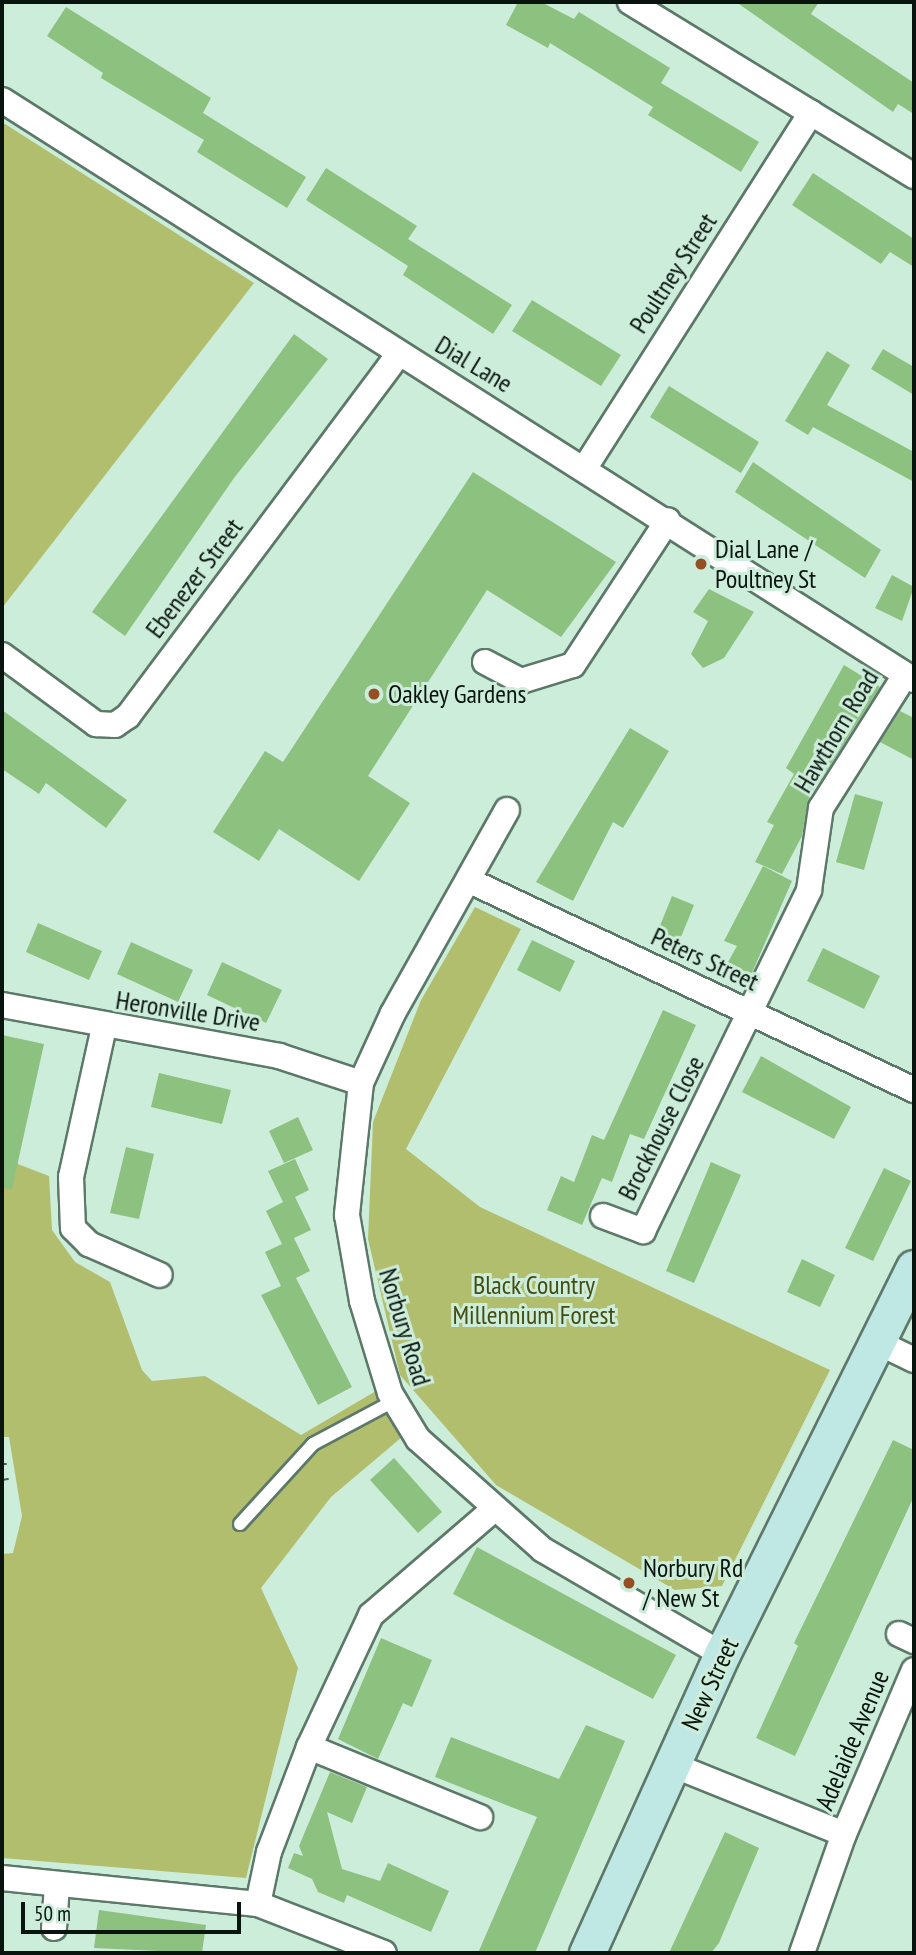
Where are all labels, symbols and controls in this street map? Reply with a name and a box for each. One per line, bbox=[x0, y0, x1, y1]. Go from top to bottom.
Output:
street label: Poultney Street bbox=[622, 207, 724, 339]
street label: Dial Lane bbox=[430, 329, 518, 399]
street label: Ebenezer Street bbox=[139, 512, 249, 644]
place label: Dial Lane / Poultney St bbox=[715, 533, 817, 594]
marker: Dial Lane / Poultney St bbox=[693, 556, 709, 572]
street label: Hawthorn Road bbox=[787, 664, 885, 798]
place label: Oakley Gardens bbox=[388, 678, 527, 710]
marker: Oakley Gardens bbox=[366, 686, 382, 702]
street label: Peters Street bbox=[646, 921, 764, 997]
street label: Heronville Drive bbox=[114, 984, 262, 1038]
street label: Brockhouse Close bbox=[611, 1051, 711, 1205]
street label: Norbury Road bbox=[372, 1264, 438, 1390]
park label: Black Country Millennium Forest bbox=[452, 1269, 616, 1330]
place label: Norbury Rd / New St bbox=[643, 1552, 744, 1614]
marker: Norbury Rd / New St bbox=[621, 1575, 637, 1591]
street label: New Street bbox=[675, 1632, 745, 1736]
street label: Adelaide Avenue bbox=[808, 1665, 896, 1815]
scale bar bbox=[24, 1888, 245, 1932]
text: 50 m bbox=[34, 1900, 71, 1927]

